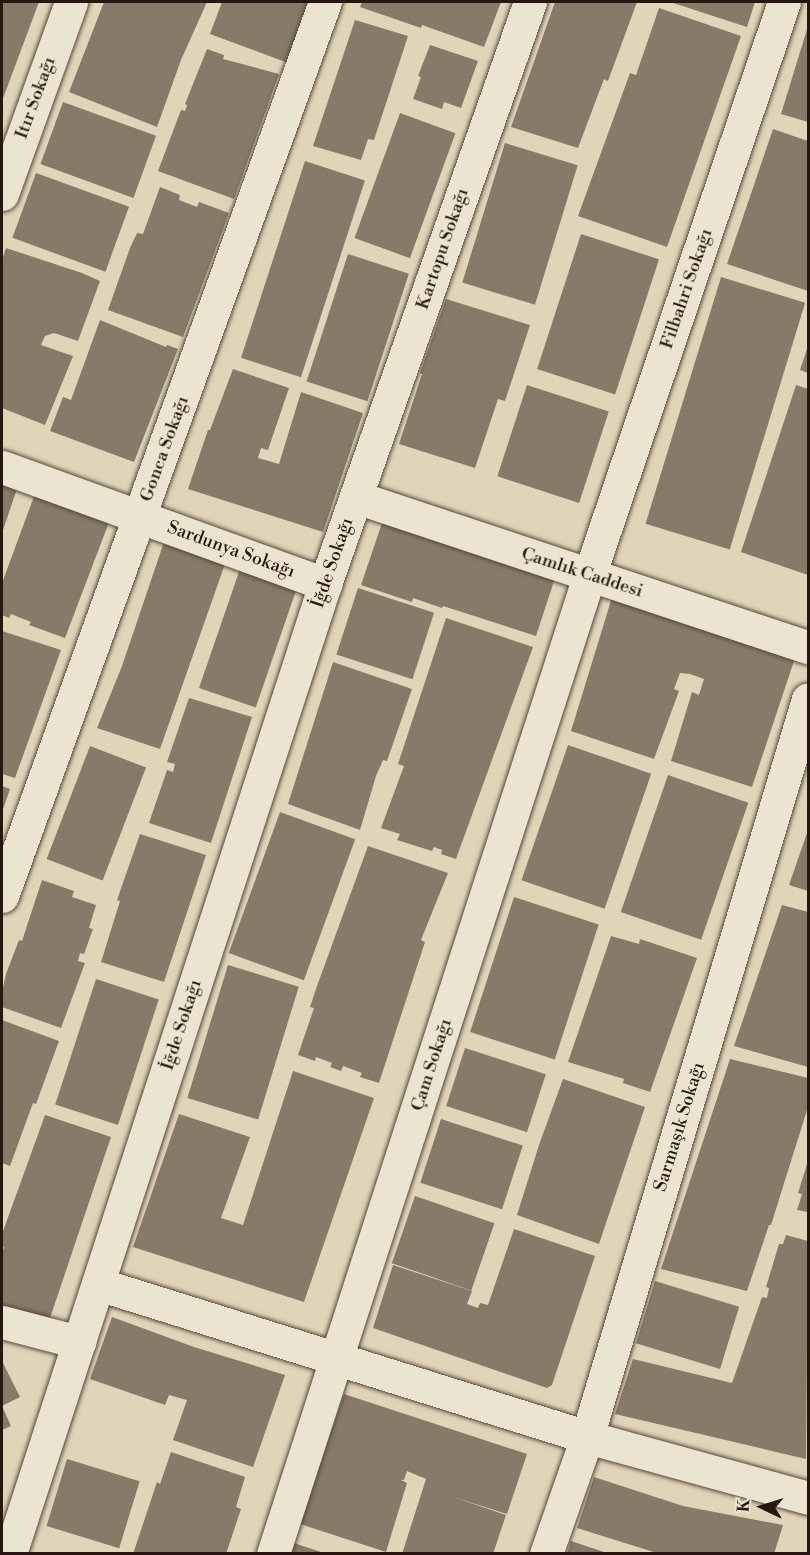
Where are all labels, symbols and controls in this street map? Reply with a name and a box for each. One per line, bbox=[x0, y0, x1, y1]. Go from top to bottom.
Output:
street label: Itır Sokağı bbox=[11, 54, 61, 142]
street label: Kartopu Sokağı bbox=[412, 186, 474, 312]
street label: Filbahri Sokağı bbox=[656, 226, 718, 352]
street label: Gonca Sokağı bbox=[136, 393, 194, 505]
street label: İğde Sokağı bbox=[307, 515, 359, 611]
street label: Sardunya Sokağı bbox=[164, 517, 298, 583]
street label: Çamlık Caddesi bbox=[519, 543, 645, 603]
street label: İğde Sokağı bbox=[157, 977, 207, 1073]
street label: Çam Sokağı bbox=[407, 1016, 457, 1114]
street label: Sarmaşık Sokağı bbox=[650, 1060, 710, 1194]
north arrow bbox=[732, 1477, 792, 1537]
text: K bbox=[734, 1499, 754, 1513]

